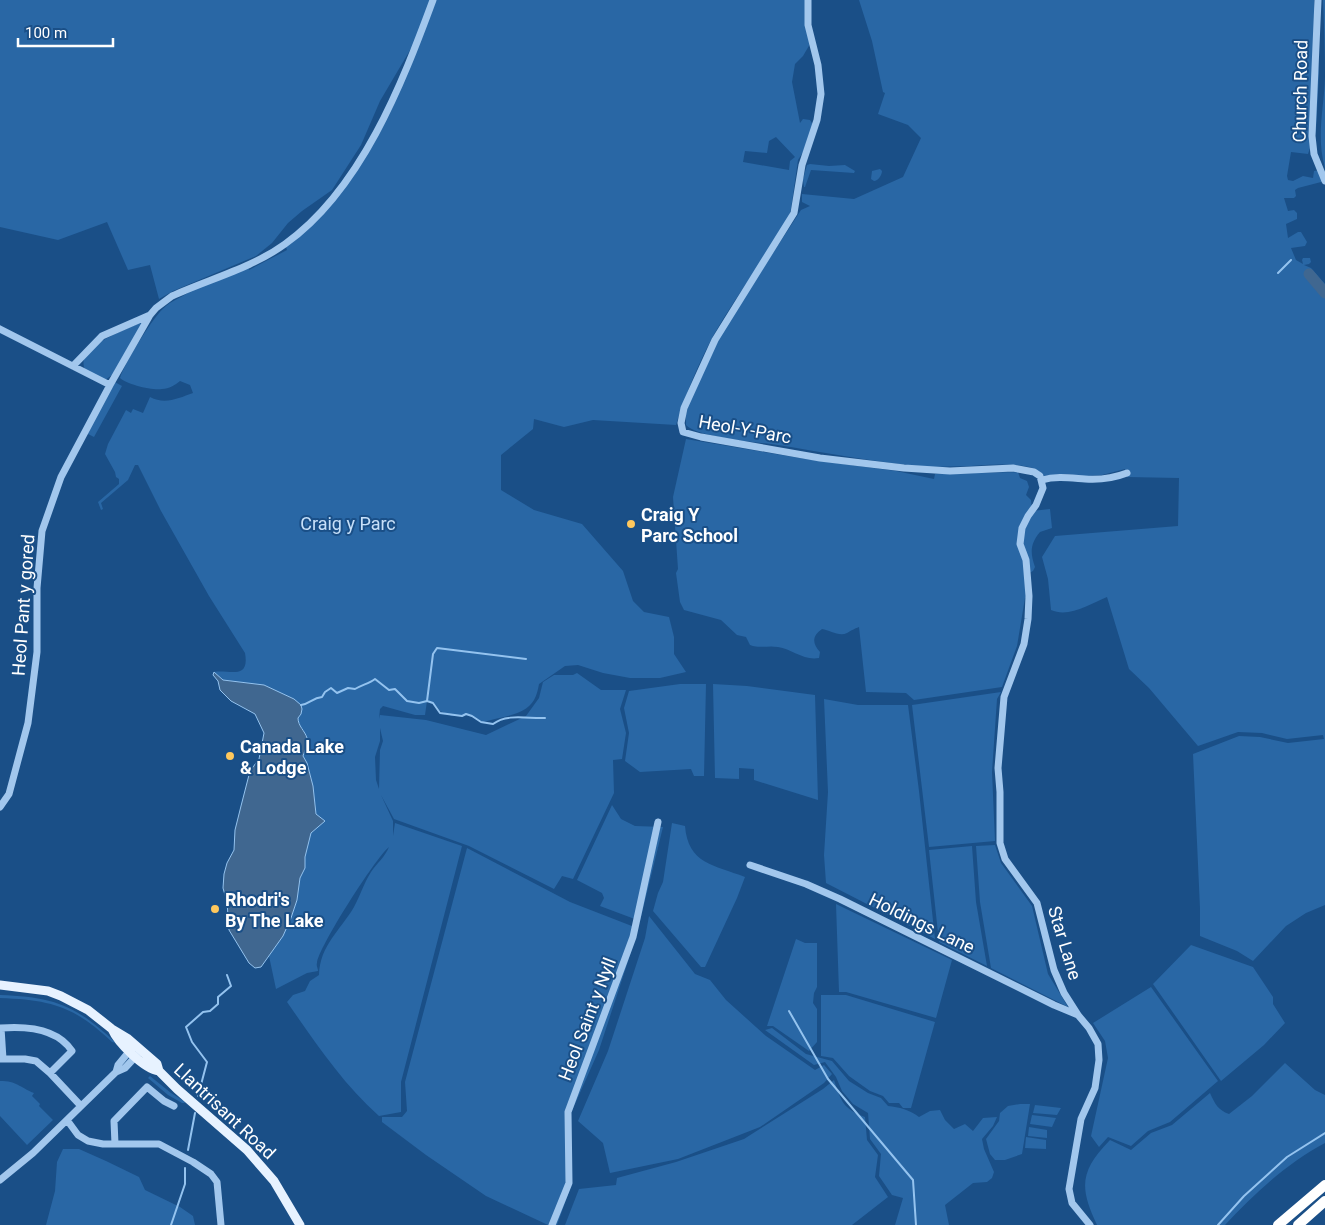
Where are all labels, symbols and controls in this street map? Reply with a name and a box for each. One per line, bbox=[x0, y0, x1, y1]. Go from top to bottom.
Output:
scale bar bbox=[18, 15, 112, 47]
text: 100 m bbox=[25, 24, 67, 42]
street label: Church Road bbox=[1289, 40, 1311, 142]
street label: Heol-Y-Parc bbox=[697, 411, 793, 447]
place label: Craig Y Parc School bbox=[641, 504, 738, 546]
park label: Craig y Parc bbox=[300, 513, 396, 534]
marker: Craig Y Parc School bbox=[625, 518, 637, 530]
street label: Heol Pant y gored bbox=[8, 534, 38, 676]
place label: Canada Lake & Lodge bbox=[240, 736, 344, 778]
marker: Canada Lake & Lodge bbox=[224, 750, 236, 762]
street label: Holdings Lane bbox=[866, 888, 978, 958]
place label: Rhodri's By The Lake bbox=[225, 889, 324, 931]
marker: Rhodri's By The Lake bbox=[209, 903, 221, 915]
street label: Star Lane bbox=[1044, 904, 1086, 982]
street label: Heol Saint y Nyll bbox=[554, 955, 620, 1083]
street label: Llantrisant Road bbox=[170, 1059, 280, 1163]

